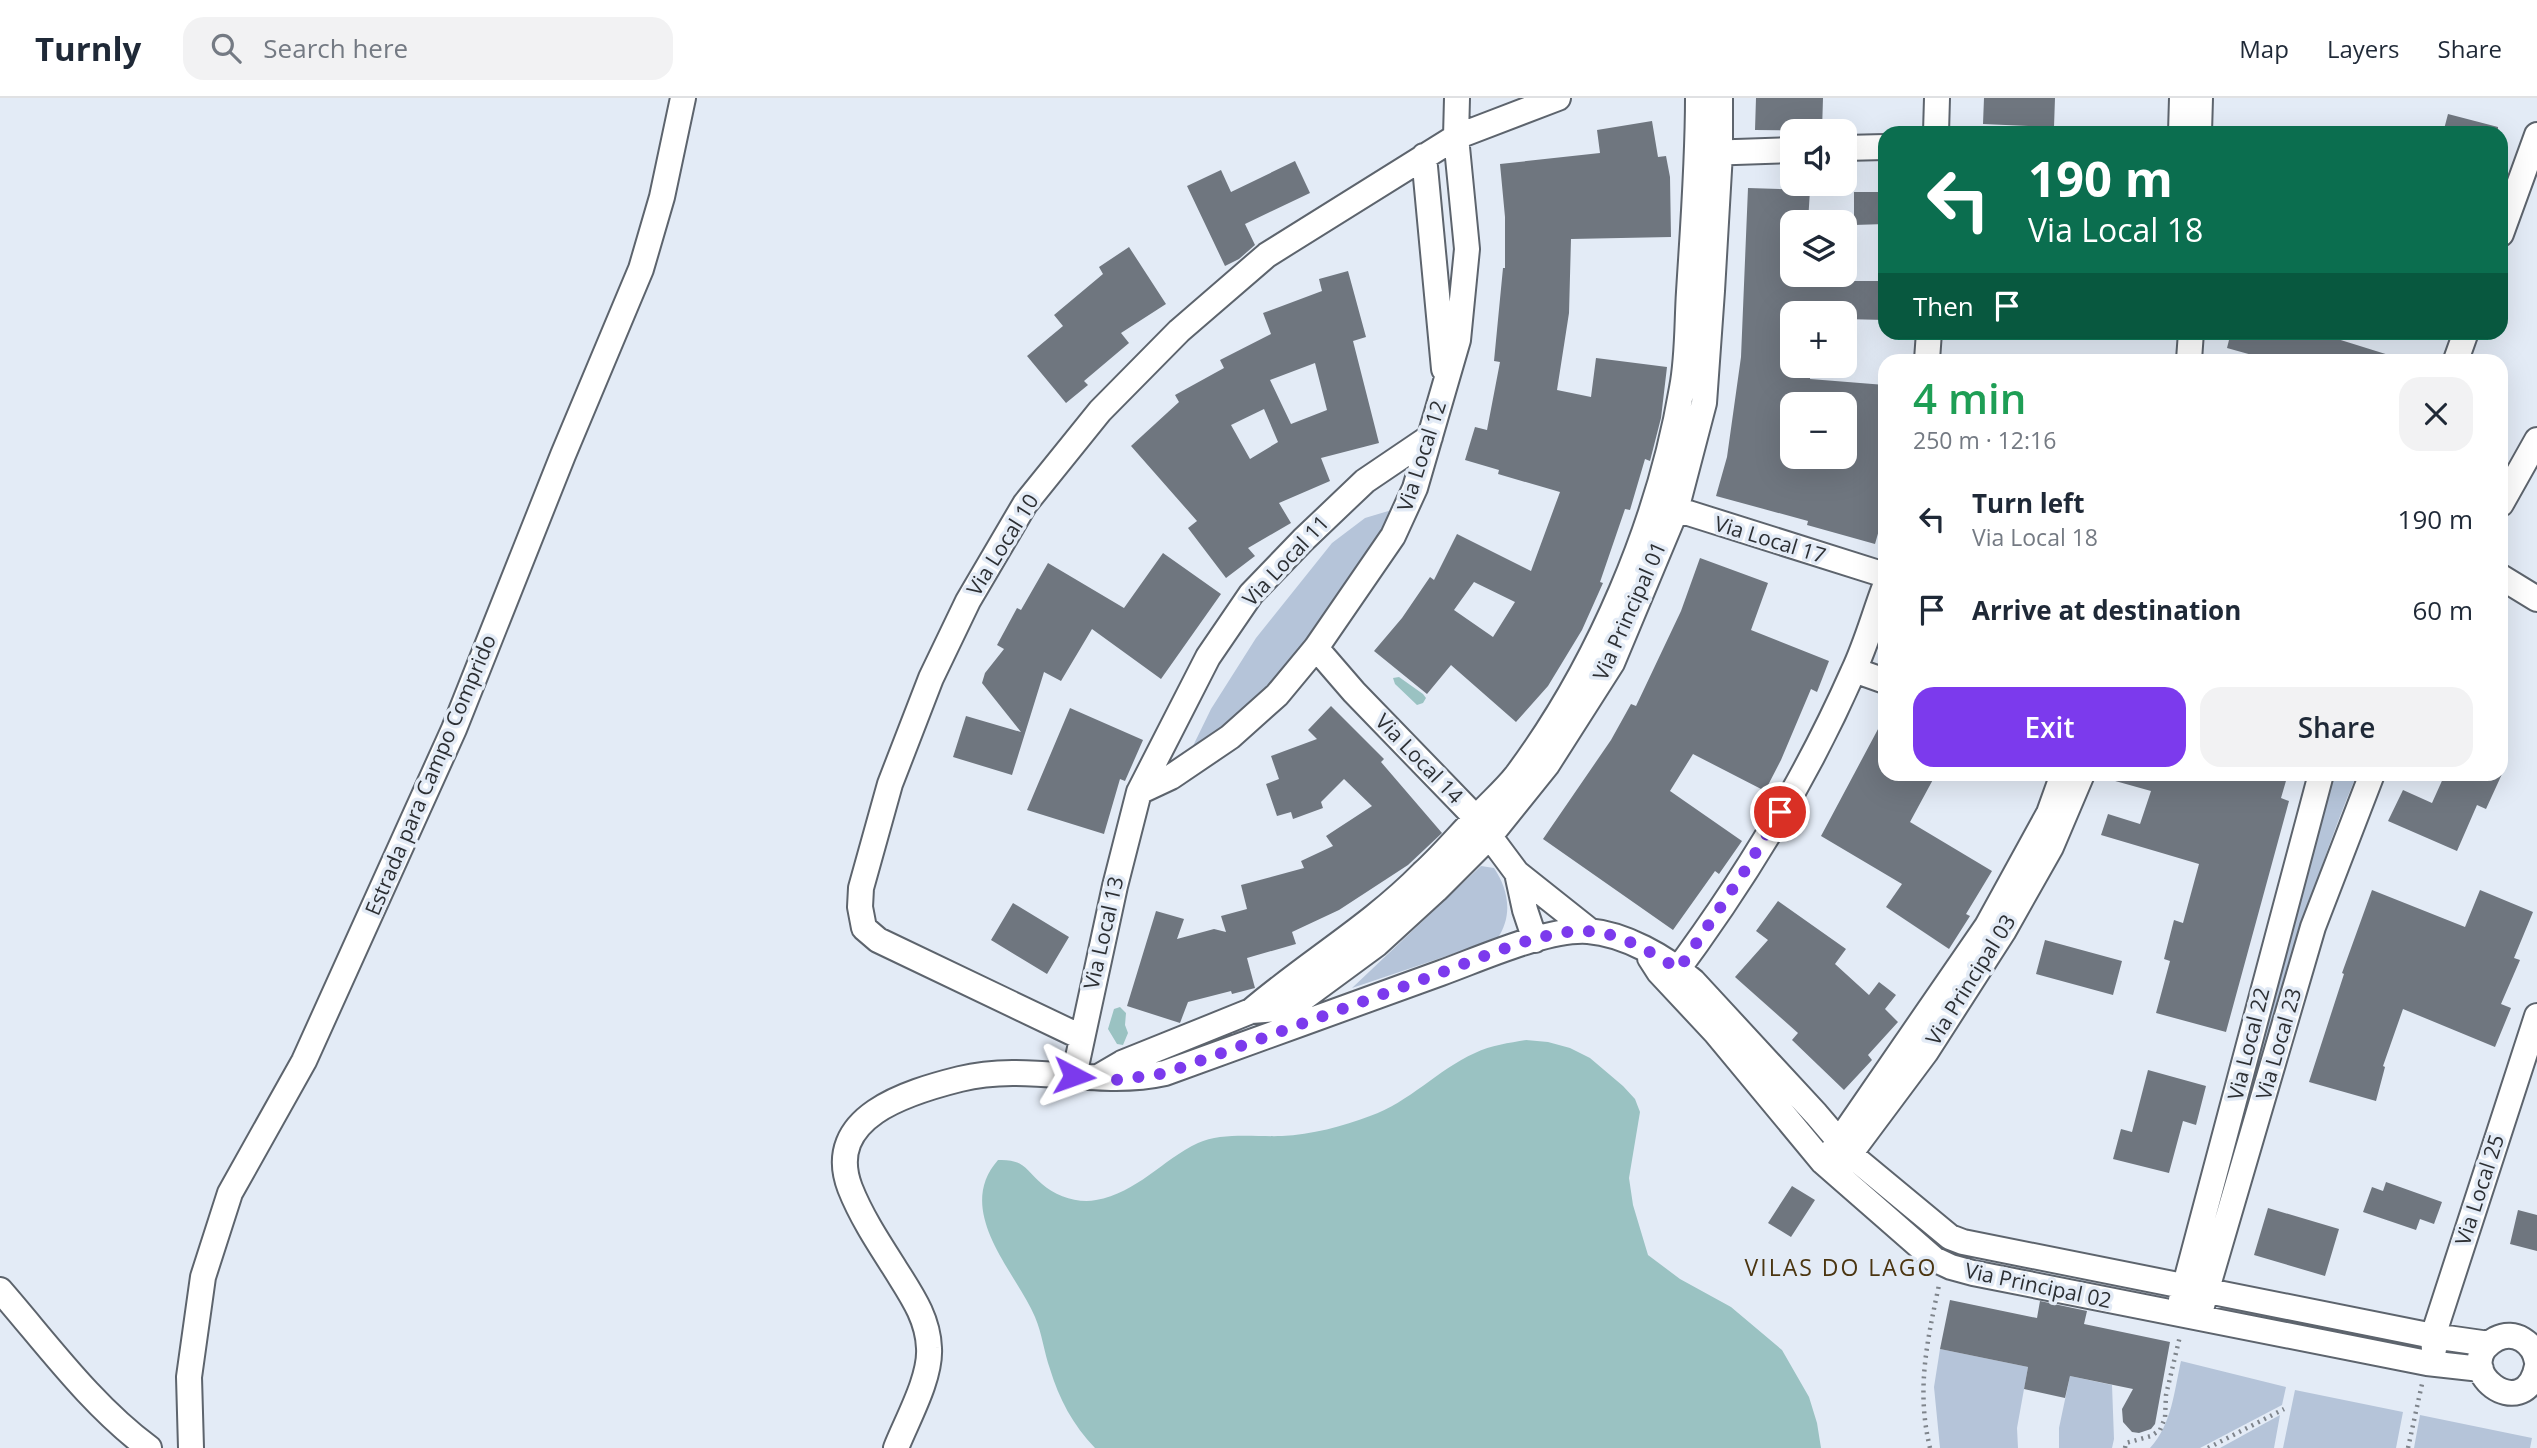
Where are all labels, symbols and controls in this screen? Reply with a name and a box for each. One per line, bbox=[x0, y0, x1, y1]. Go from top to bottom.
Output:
search box bbox=[183, 17, 673, 80]
text: Turnly bbox=[35, 26, 141, 71]
icon: search bbox=[207, 29, 245, 67]
text: Search here bbox=[263, 30, 408, 66]
text: Map bbox=[2239, 32, 2289, 65]
text: Layers bbox=[2327, 32, 2400, 65]
text: Share bbox=[2438, 32, 2502, 65]
map controls bbox=[1780, 119, 1857, 469]
button: sound bbox=[1780, 119, 1857, 196]
text: 190 m bbox=[2028, 145, 2173, 211]
icon: left bbox=[1913, 154, 2004, 245]
text: Via Local 18 bbox=[2028, 208, 2203, 251]
button: layers bbox=[1780, 210, 1857, 287]
icon: arrive bbox=[1988, 287, 2026, 325]
text: Then bbox=[1913, 288, 1974, 324]
button: + bbox=[1780, 301, 1857, 378]
text: 4 min bbox=[1913, 369, 2026, 426]
button: close bbox=[2399, 377, 2473, 451]
button: − bbox=[1780, 392, 1857, 469]
street label: Via Local 12 bbox=[1390, 397, 1452, 515]
text: 250 m · 12:16 bbox=[1913, 424, 2056, 456]
text: Turn left bbox=[1972, 485, 2084, 521]
street label: Via Local 10 bbox=[960, 488, 1045, 601]
icon: left bbox=[1913, 500, 1951, 538]
text: 190 m bbox=[2398, 501, 2473, 537]
street label: Via Local 11 bbox=[1236, 509, 1335, 612]
street label: Via Local 17 bbox=[1711, 509, 1829, 569]
text: Via Local 18 bbox=[1972, 521, 2098, 553]
street label: Via Principal 01 bbox=[1586, 537, 1672, 684]
icon: arrive bbox=[1913, 591, 1951, 629]
text: Arrive at destination bbox=[1972, 592, 2241, 628]
text: 60 m bbox=[2412, 592, 2473, 628]
street label: Estrada para Campo Comprido bbox=[358, 630, 502, 919]
button: Exit bbox=[1913, 687, 2186, 767]
button: Share bbox=[2200, 687, 2473, 767]
street label: Via Local 14 bbox=[1370, 707, 1470, 809]
pin bbox=[1750, 782, 1810, 842]
icon: arrive bbox=[1761, 793, 1799, 831]
street label: Via Local 13 bbox=[1076, 874, 1130, 992]
street label: Via Principal 03 bbox=[1919, 909, 2022, 1050]
street label: Via Local 22 bbox=[2221, 985, 2276, 1103]
street label: Via Local 23 bbox=[2249, 985, 2307, 1103]
position arrow bbox=[1037, 1039, 1111, 1113]
street label: Via Local 25 bbox=[2448, 1131, 2510, 1249]
district label: VILAS DO LAGO bbox=[1745, 1251, 1938, 1283]
street label: Via Principal 02 bbox=[1962, 1256, 2114, 1314]

